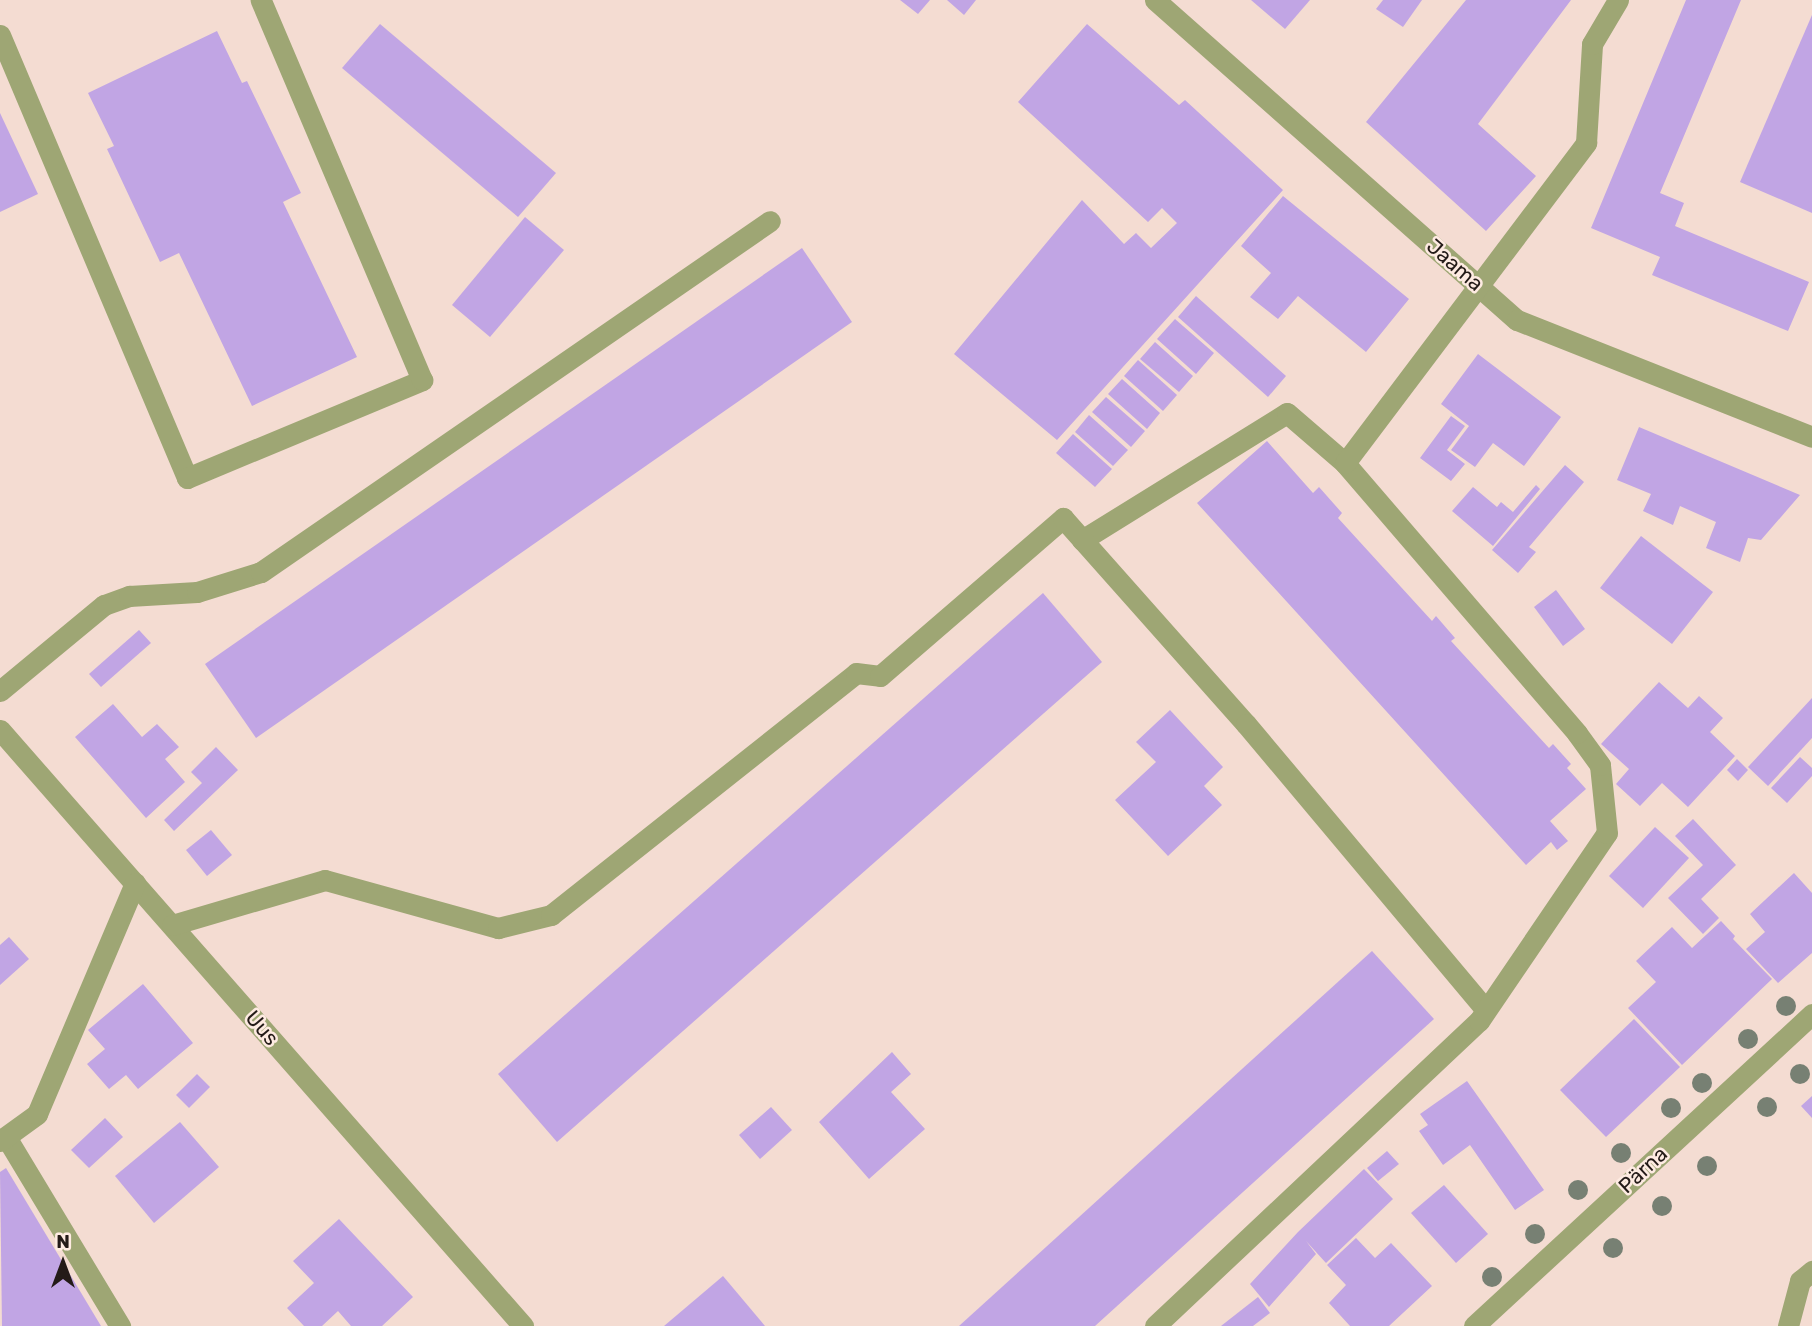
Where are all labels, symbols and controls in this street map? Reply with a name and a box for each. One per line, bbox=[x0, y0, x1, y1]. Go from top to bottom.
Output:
street label: Jaama bbox=[1422, 234, 1488, 296]
street label: Uus bbox=[240, 1005, 284, 1051]
street label: Pärna bbox=[1614, 1141, 1672, 1199]
north arrow bbox=[28, 1228, 98, 1298]
text: N bbox=[56, 1230, 70, 1253]

